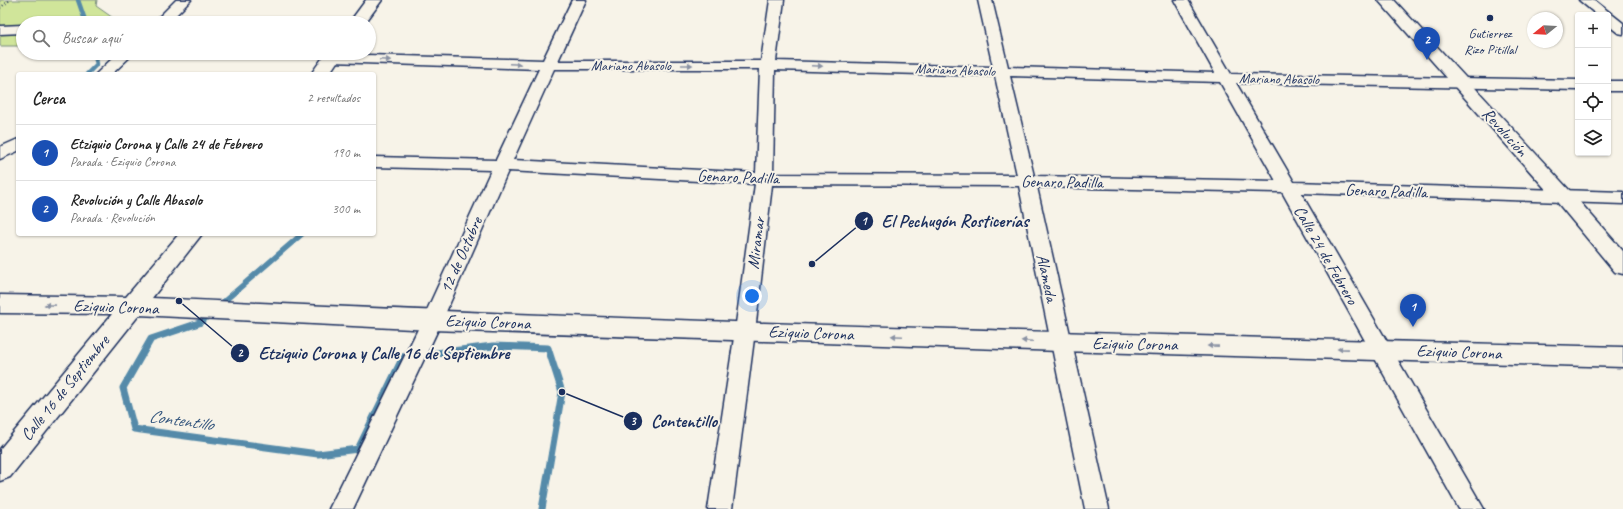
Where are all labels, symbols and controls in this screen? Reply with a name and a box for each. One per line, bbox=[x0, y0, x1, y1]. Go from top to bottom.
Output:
north arrow bbox=[1527, 12, 1563, 48]
map controls bbox=[1575, 12, 1611, 156]
button: + bbox=[1575, 12, 1611, 48]
marker: Gutierrez Rizo Pitillal bbox=[1485, 13, 1495, 23]
search box bbox=[16, 16, 376, 60]
place label: Gutierrez Rizo Pitillal bbox=[1464, 25, 1519, 58]
icon: search bbox=[30, 27, 52, 49]
pin: 2 bbox=[1414, 27, 1440, 60]
text: Buscar aquí bbox=[62, 29, 121, 48]
button: − bbox=[1575, 48, 1611, 84]
one-way arrow bbox=[379, 56, 391, 63]
street label: Mariano Abasolo bbox=[591, 57, 672, 74]
street label: Mariano Abasolo bbox=[915, 60, 996, 80]
one-way arrow bbox=[509, 61, 522, 67]
one-way arrow bbox=[681, 62, 694, 68]
one-way arrow bbox=[811, 63, 823, 70]
street label: Mariano Abasolo bbox=[1239, 70, 1320, 88]
button: locate bbox=[1575, 84, 1611, 120]
text: Cerca bbox=[32, 88, 65, 109]
text: 2 resultados bbox=[307, 90, 360, 106]
street label: Revolución bbox=[1478, 103, 1533, 162]
button: layers bbox=[1575, 120, 1611, 156]
text: Etziquio Corona y Calle 24 de Febrero bbox=[70, 135, 262, 154]
text: 1 bbox=[42, 145, 48, 161]
text: 190 m bbox=[332, 145, 360, 161]
text: Parada · Eziquio Corona bbox=[70, 154, 175, 170]
street label: Genaro Padilla bbox=[697, 165, 781, 189]
street label: Genaro Padilla bbox=[1021, 171, 1105, 193]
street label: Genaro Padilla bbox=[1345, 179, 1429, 203]
text: Revolución y Calle Abasolo bbox=[70, 191, 202, 210]
text: 2 bbox=[42, 201, 48, 217]
text: 300 m bbox=[332, 201, 360, 217]
street label: Calle 24 de Febrero bbox=[1289, 202, 1363, 309]
callout: El Pechugón Rosticerías bbox=[854, 206, 1037, 236]
text: Parada · Revolución bbox=[70, 210, 155, 226]
text: El Pechugón Rosticerías bbox=[882, 210, 1030, 232]
street label: 12 de Octubre bbox=[435, 212, 488, 296]
text: 1 bbox=[861, 213, 868, 229]
street label: Miramar bbox=[742, 214, 770, 270]
street label: Alameda bbox=[1032, 252, 1063, 306]
your location bbox=[742, 286, 762, 306]
pin: 1 bbox=[1400, 294, 1426, 327]
street label: Eziquio Corona bbox=[73, 295, 161, 319]
one-way arrow bbox=[43, 302, 56, 308]
street label: Eziquio Corona bbox=[445, 310, 533, 334]
street label: Eziquio Corona bbox=[768, 321, 856, 345]
street label: Calle 16 de Septiembre bbox=[16, 330, 115, 445]
one-way arrow bbox=[890, 333, 903, 339]
street label: Eziquio Corona bbox=[1092, 333, 1179, 355]
one-way arrow bbox=[1021, 337, 1033, 344]
callout: Etziquio Corona y Calle 16 de Septiembre bbox=[230, 338, 517, 368]
street label: Eziquio Corona bbox=[1416, 340, 1504, 364]
text: Etziquio Corona y Calle 16 de Septiembre bbox=[258, 342, 512, 364]
one-way arrow bbox=[1207, 342, 1219, 349]
text: 2 bbox=[237, 345, 244, 361]
one-way arrow bbox=[1336, 346, 1349, 352]
water label: Contentillo bbox=[147, 405, 217, 436]
callout: Contentillo bbox=[623, 406, 725, 436]
text: Contentillo bbox=[651, 410, 718, 432]
text: 3 bbox=[630, 413, 637, 429]

